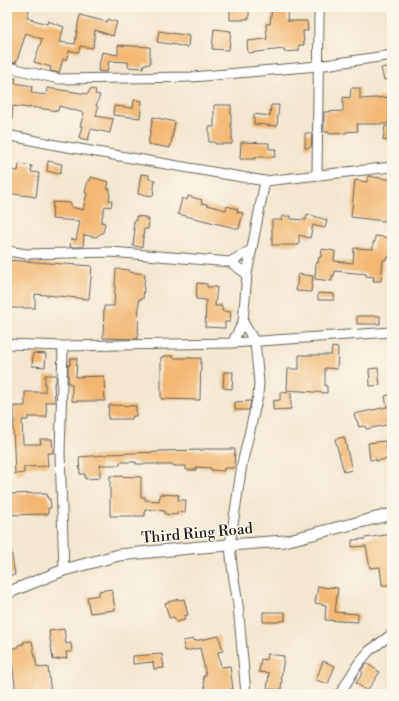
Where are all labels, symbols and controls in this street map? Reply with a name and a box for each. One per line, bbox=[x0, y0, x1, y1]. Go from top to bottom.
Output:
street label: Third Ring Road bbox=[140, 519, 254, 548]

